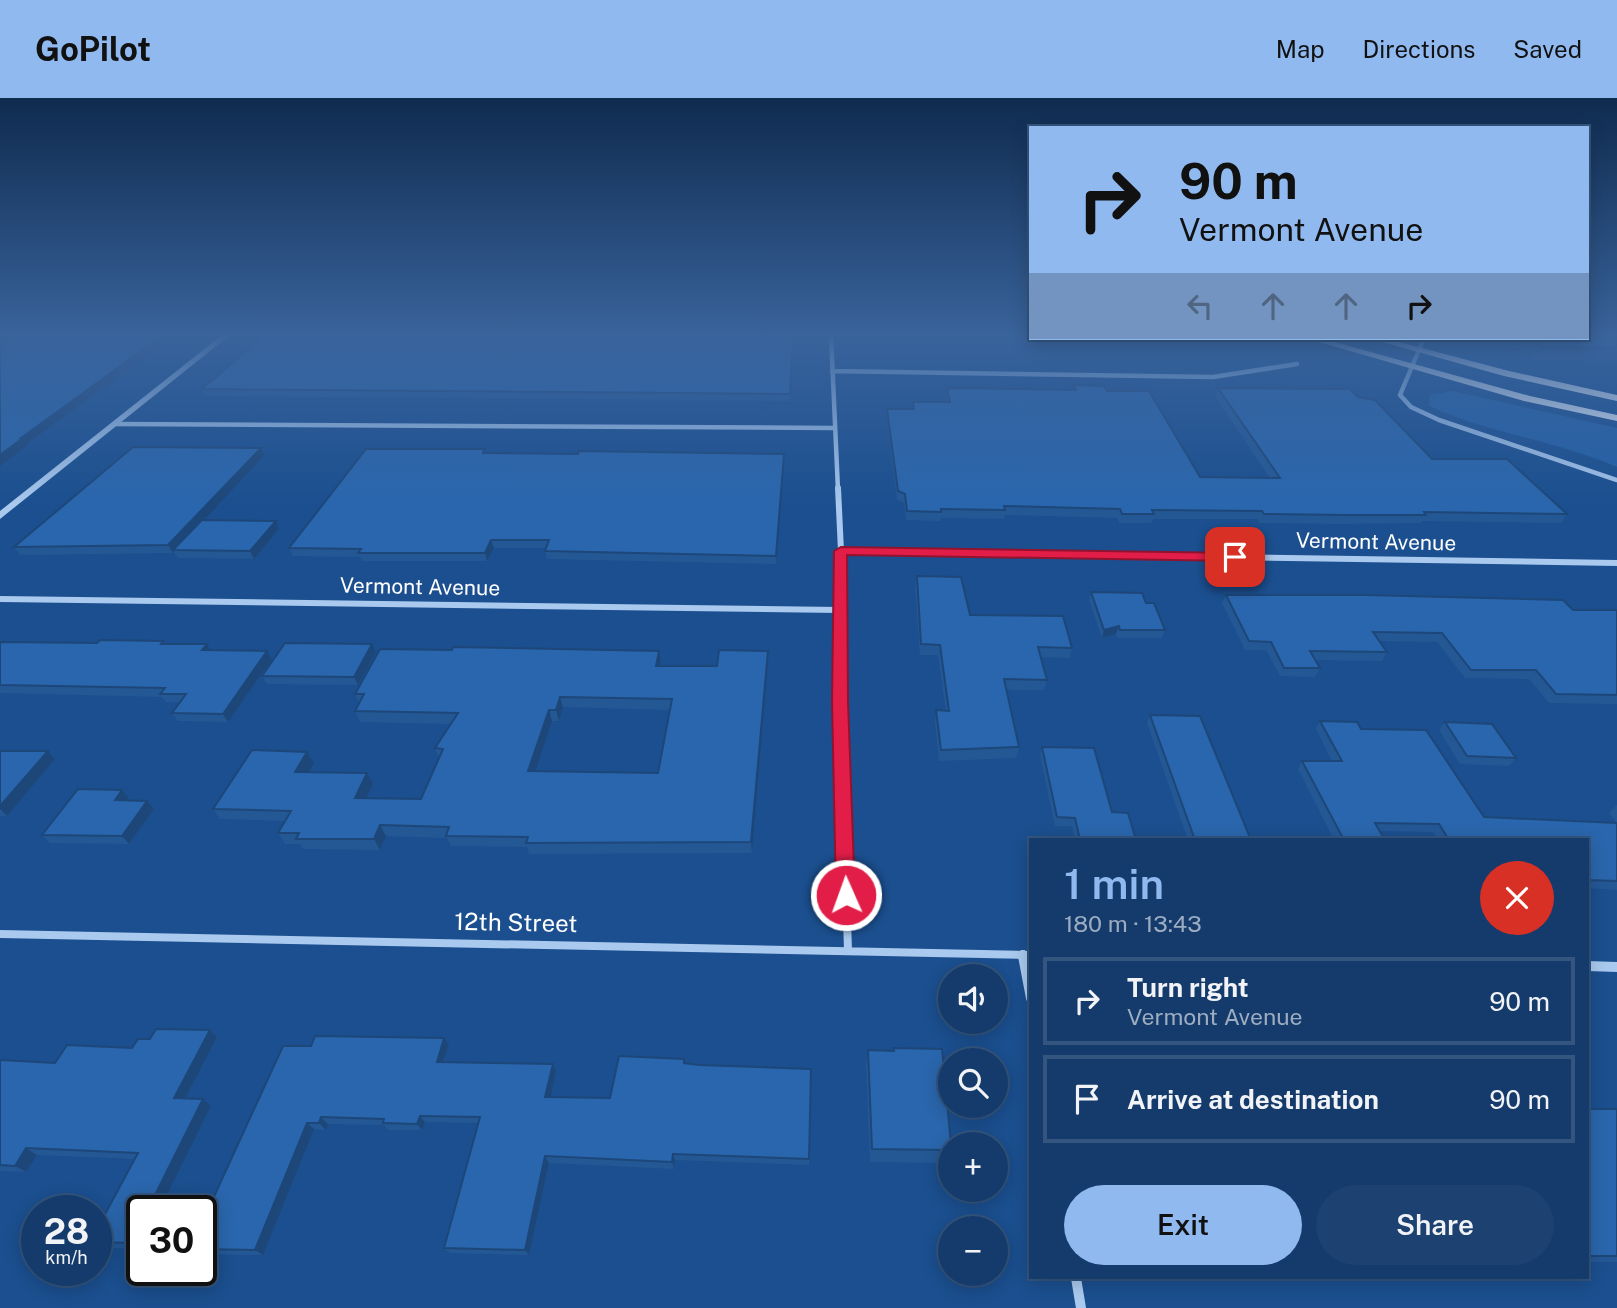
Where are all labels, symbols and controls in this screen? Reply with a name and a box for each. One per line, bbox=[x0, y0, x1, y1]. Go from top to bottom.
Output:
text: GoPilot bbox=[35, 30, 151, 68]
text: Map bbox=[1276, 35, 1325, 63]
text: Directions bbox=[1363, 35, 1475, 63]
text: Saved bbox=[1513, 35, 1582, 63]
text: 90 m bbox=[1179, 152, 1298, 210]
icon: right bbox=[1064, 154, 1155, 245]
text: Vermont Avenue bbox=[1179, 211, 1423, 248]
icon: left bbox=[1181, 287, 1219, 325]
icon: ahead bbox=[1254, 287, 1292, 325]
icon: ahead bbox=[1327, 287, 1365, 325]
icon: right bbox=[1400, 287, 1438, 325]
pin bbox=[1205, 527, 1265, 587]
street label: Vermont Avenue bbox=[1296, 528, 1456, 555]
icon: arrive bbox=[1216, 538, 1254, 576]
street label: Vermont Avenue bbox=[340, 573, 500, 600]
position arrow bbox=[809, 858, 883, 932]
text: 1 min bbox=[1064, 859, 1164, 908]
button: close bbox=[1480, 861, 1554, 935]
street label: 12th Street bbox=[454, 907, 578, 937]
text: 180 m · 13:43 bbox=[1064, 910, 1202, 937]
map controls bbox=[938, 964, 1008, 1286]
button: sound bbox=[938, 964, 1008, 1034]
text: Turn right bbox=[1127, 972, 1249, 1003]
icon: right bbox=[1068, 982, 1106, 1020]
text: 90 m bbox=[1489, 986, 1550, 1017]
text: Vermont Avenue bbox=[1127, 1003, 1303, 1030]
button: search bbox=[938, 1048, 1008, 1118]
icon: arrive bbox=[1068, 1080, 1106, 1118]
text: Arrive at destination bbox=[1127, 1084, 1379, 1115]
text: 90 m bbox=[1489, 1084, 1550, 1115]
button: + bbox=[938, 1132, 1008, 1202]
button: Exit bbox=[1064, 1185, 1302, 1265]
button: Share bbox=[1316, 1185, 1554, 1265]
speed limit sign: 30 bbox=[126, 1195, 217, 1286]
text: 28 bbox=[44, 1211, 89, 1252]
button: − bbox=[938, 1216, 1008, 1286]
text: km/h bbox=[45, 1247, 88, 1268]

